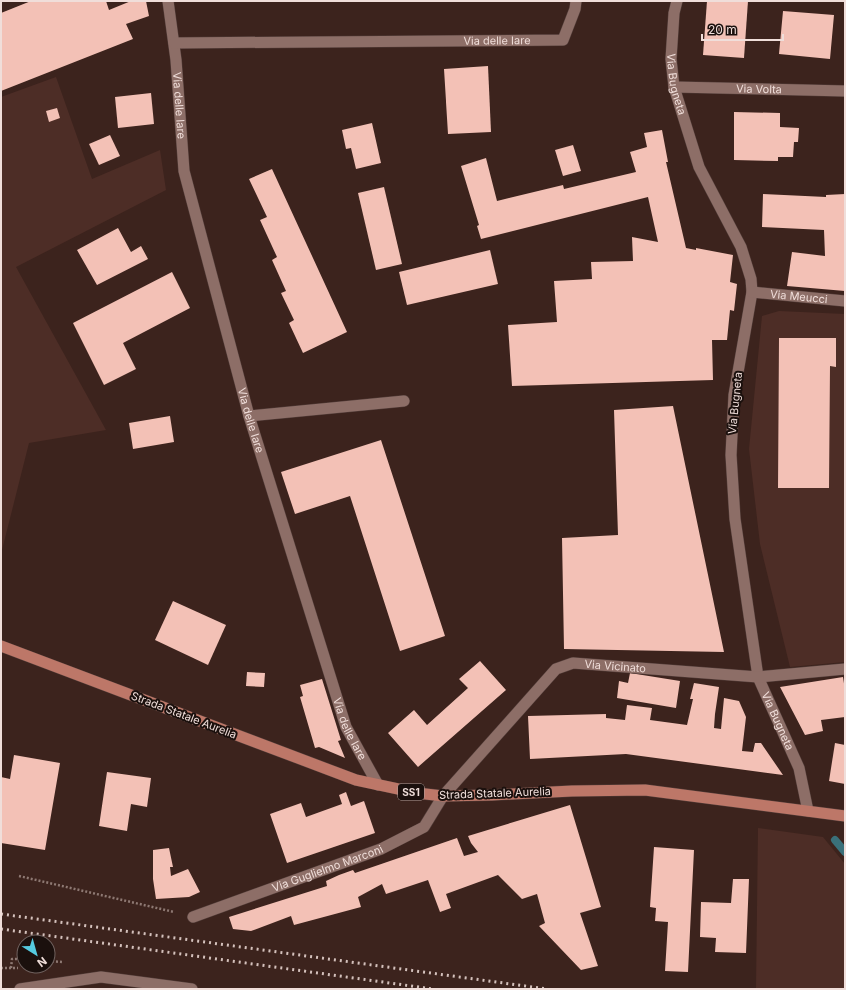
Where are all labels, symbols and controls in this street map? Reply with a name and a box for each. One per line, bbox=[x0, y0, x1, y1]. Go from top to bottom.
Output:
scale bar bbox=[702, 16, 783, 42]
text: 20 m bbox=[708, 22, 737, 37]
street label: Via delle Iare bbox=[463, 33, 531, 48]
street label: Via Bugneta bbox=[664, 53, 689, 117]
street label: Via delle Iare bbox=[170, 71, 189, 139]
street label: Via Volta bbox=[736, 81, 782, 97]
street label: Via Meucci bbox=[769, 287, 828, 306]
street label: Via Bugneta bbox=[725, 371, 745, 435]
street label: Via delle Iare bbox=[235, 386, 267, 455]
street label: Via Vicinato bbox=[584, 657, 647, 676]
street label: Strada Statale Aurelia bbox=[129, 688, 239, 742]
street label: Via Bugneta bbox=[759, 689, 797, 752]
street label: Via delle Iare bbox=[330, 696, 370, 762]
road number: SS1 bbox=[398, 784, 424, 800]
street label: Strada Statale Aurelia bbox=[439, 784, 551, 802]
street label: Via Guglielmo Marconi bbox=[270, 842, 386, 895]
north arrow bbox=[16, 934, 56, 974]
text: N bbox=[34, 954, 50, 970]

